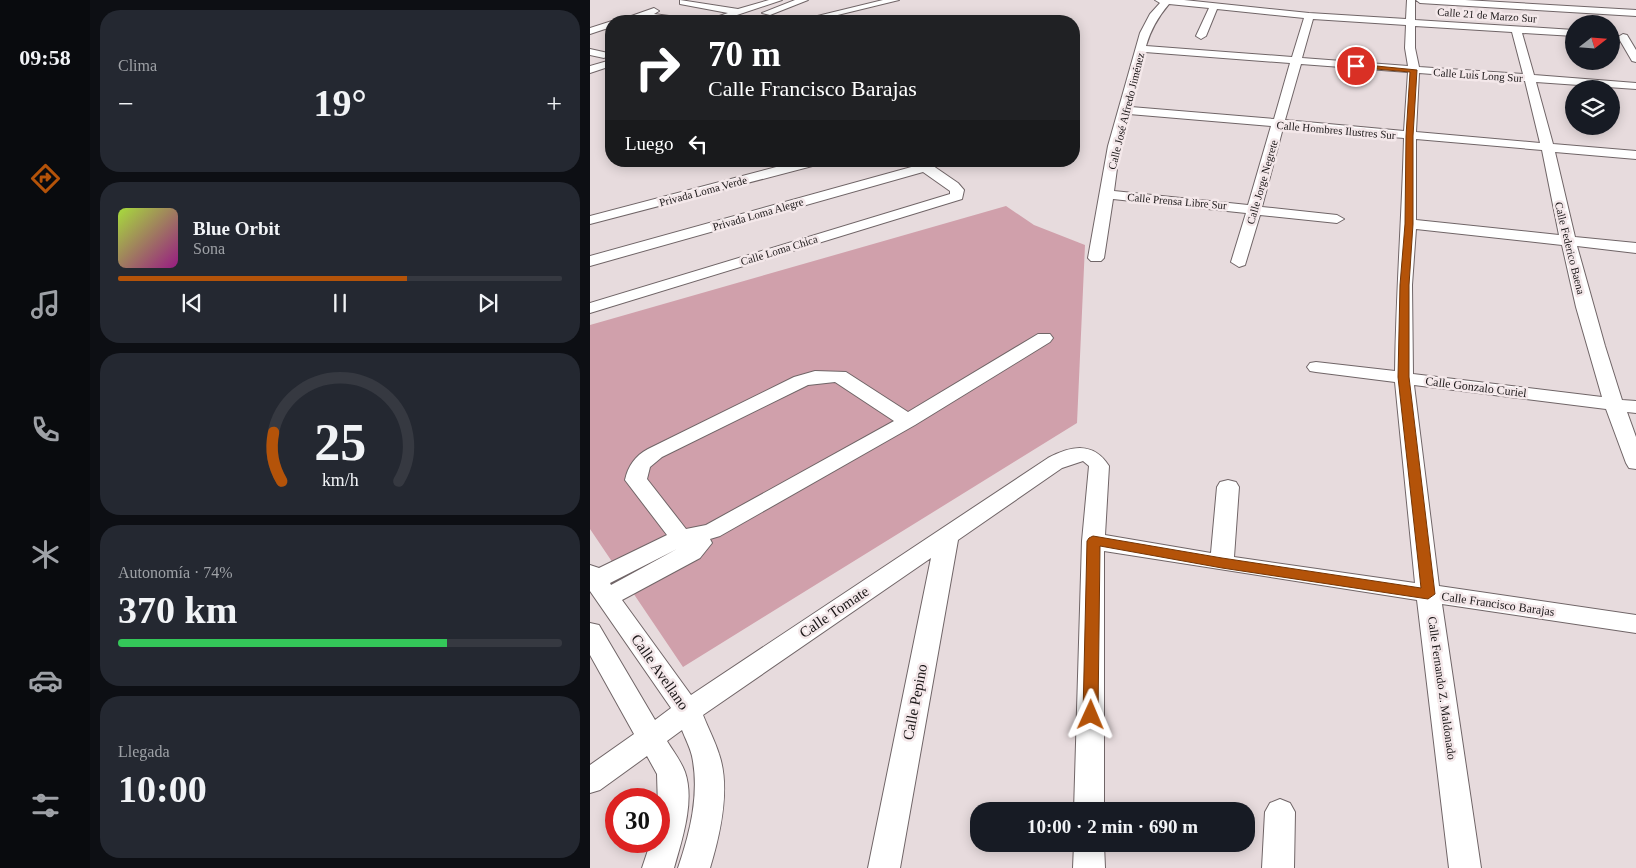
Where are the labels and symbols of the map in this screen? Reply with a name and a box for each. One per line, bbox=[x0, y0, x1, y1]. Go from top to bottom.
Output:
street label: Calle 21 de Marzo Sur bbox=[1437, 6, 1537, 24]
north arrow bbox=[1565, 15, 1620, 70]
pin bbox=[1335, 45, 1377, 87]
street label: Calle José Alfredo Jiménez bbox=[1106, 51, 1146, 171]
street label: Calle Luis Long Sur bbox=[1433, 66, 1523, 84]
street label: Calle Hombres Ilustres Sur bbox=[1276, 119, 1396, 141]
street label: Calle Jorge Negrete bbox=[1244, 138, 1280, 226]
street label: Privada Loma Verde bbox=[658, 174, 748, 208]
street label: Calle Prensa Libre Sur bbox=[1127, 191, 1228, 211]
street label: Privada Loma Alegre bbox=[711, 195, 805, 233]
street label: Calle Federico Baena bbox=[1553, 201, 1587, 295]
street label: Calle Loma Chica bbox=[739, 233, 819, 267]
street label: Calle Gonzalo Curiel bbox=[1425, 374, 1528, 400]
street label: Calle Tomate bbox=[796, 583, 872, 641]
street label: Calle Francisco Barajas bbox=[1441, 589, 1556, 619]
street label: Calle Fernando Z. Maldonado bbox=[1425, 615, 1459, 761]
street label: Calle Avellano bbox=[628, 631, 692, 713]
street label: Calle Pepino bbox=[900, 663, 930, 741]
position arrow bbox=[1064, 688, 1116, 740]
speed limit sign: 30 bbox=[605, 788, 670, 853]

